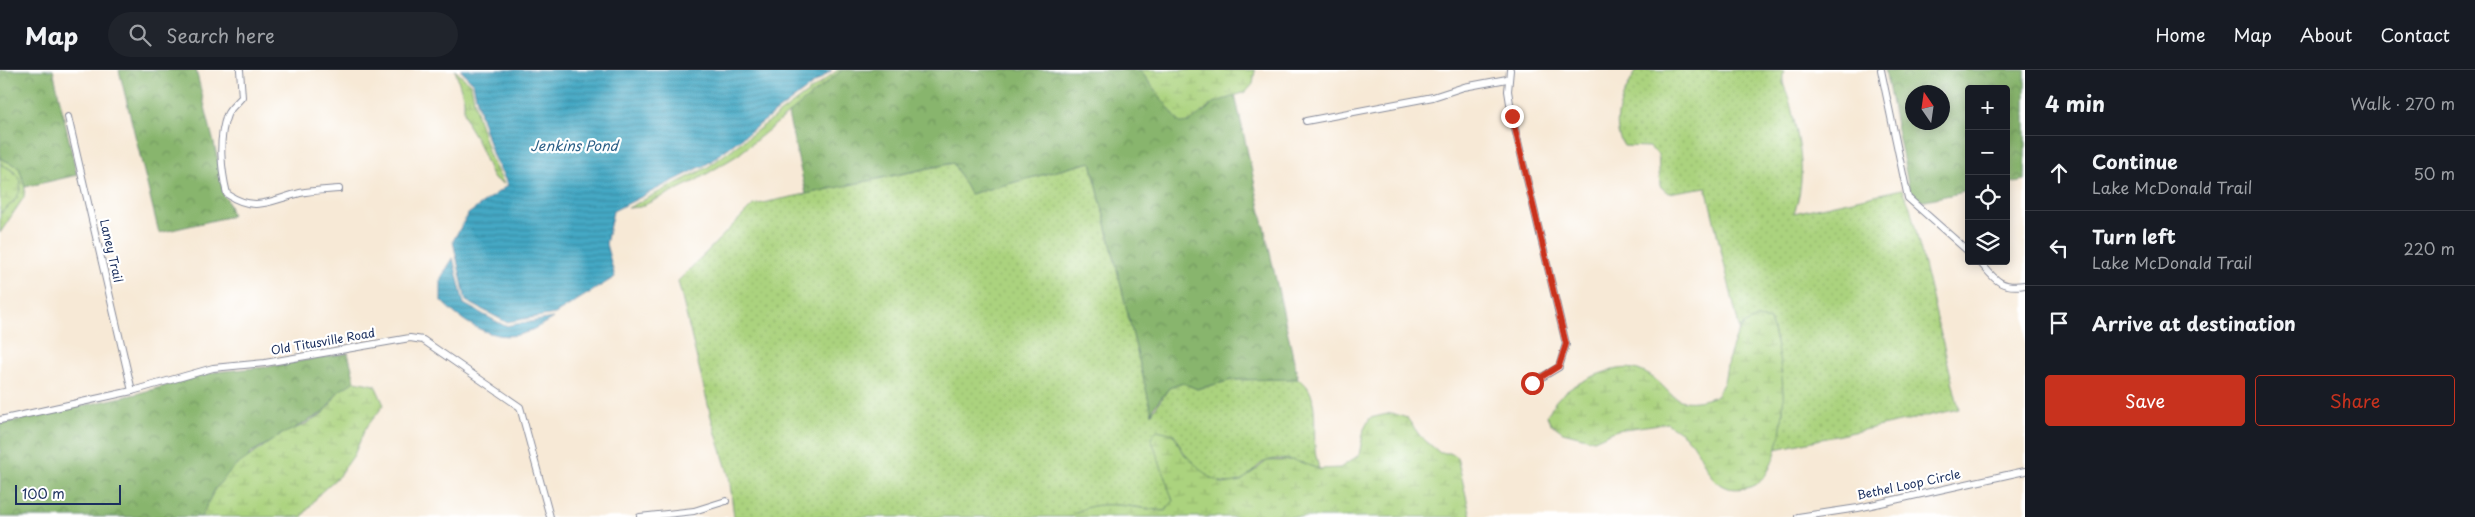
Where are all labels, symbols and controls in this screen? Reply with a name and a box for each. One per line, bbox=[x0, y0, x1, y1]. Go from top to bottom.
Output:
search box bbox=[108, 12, 458, 57]
text: Map bbox=[25, 17, 78, 53]
icon: search bbox=[126, 21, 154, 49]
text: Search here bbox=[166, 21, 275, 49]
text: Home bbox=[2155, 21, 2205, 48]
text: Map bbox=[2233, 21, 2272, 48]
text: About bbox=[2300, 21, 2352, 48]
text: Contact bbox=[2380, 21, 2450, 48]
north arrow bbox=[1905, 85, 1950, 130]
map controls bbox=[1965, 85, 2010, 265]
button: + bbox=[1965, 85, 2010, 130]
text: 4 min bbox=[2045, 87, 2105, 119]
text: Walk · 270 m bbox=[2351, 91, 2455, 115]
route end bbox=[1501, 105, 1524, 128]
button: − bbox=[1965, 130, 2010, 175]
water label: Jenkins Pond bbox=[530, 135, 620, 156]
text: Continue bbox=[2092, 147, 2178, 175]
icon: ahead bbox=[2045, 159, 2073, 187]
text: 50 m bbox=[2414, 161, 2455, 185]
button: locate bbox=[1965, 175, 2010, 220]
text: Lake McDonald Trail bbox=[2092, 175, 2252, 199]
street label: Laney Trail bbox=[96, 217, 128, 284]
button: layers bbox=[1965, 220, 2010, 265]
text: Turn left bbox=[2092, 222, 2176, 250]
icon: left bbox=[2045, 234, 2073, 262]
text: 220 m bbox=[2404, 236, 2455, 260]
text: Lake McDonald Trail bbox=[2092, 250, 2252, 274]
icon: arrive bbox=[2045, 309, 2073, 337]
text: Arrive at destination bbox=[2092, 309, 2296, 337]
street label: Old Titusville Road bbox=[269, 323, 376, 359]
route start bbox=[1521, 372, 1544, 395]
button: Save bbox=[2045, 375, 2245, 426]
button: Share bbox=[2255, 375, 2455, 426]
street label: Bethel Loop Circle bbox=[1855, 464, 1962, 504]
scale bar bbox=[15, 482, 121, 505]
text: 100 m bbox=[22, 483, 65, 504]

